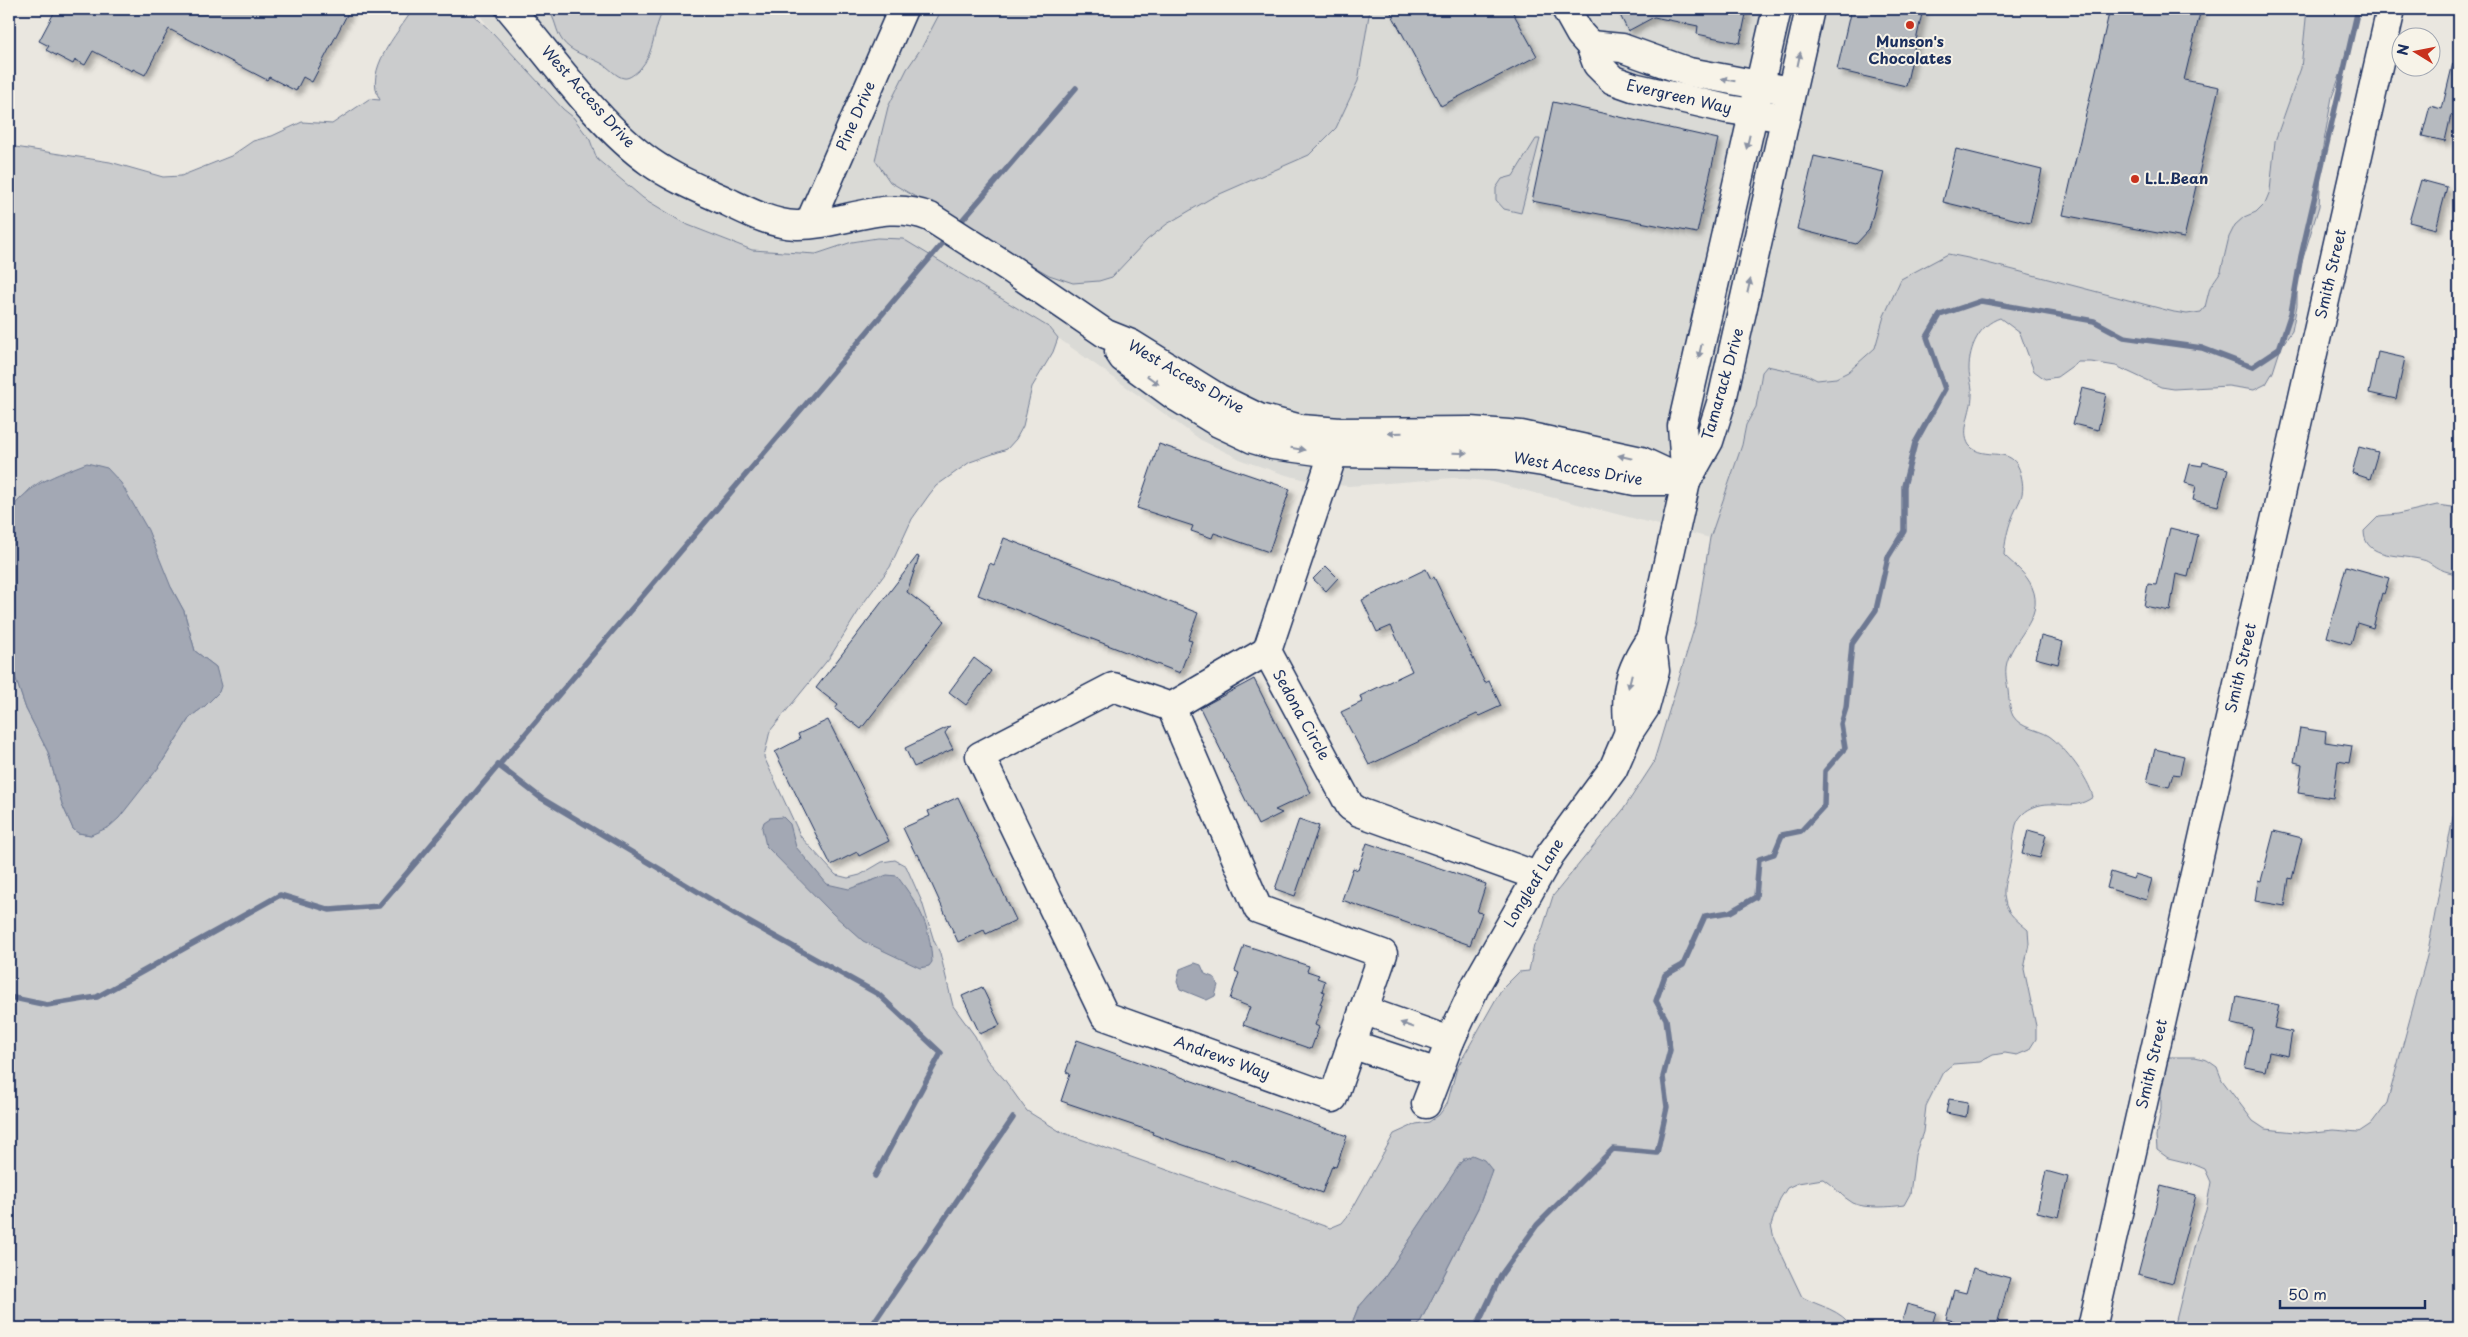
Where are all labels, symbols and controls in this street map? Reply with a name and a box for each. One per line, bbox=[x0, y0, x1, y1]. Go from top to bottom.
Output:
marker: Munson's Chocolates bbox=[1904, 19, 1916, 31]
north arrow bbox=[2390, 28, 2440, 78]
place label: Munson's Chocolates bbox=[1868, 29, 1952, 69]
street label: West Access Drive bbox=[537, 40, 641, 152]
text: N bbox=[2391, 42, 2414, 57]
one-way arrow bbox=[1796, 51, 1804, 67]
street label: Evergreen Way bbox=[1624, 72, 1734, 119]
one-way arrow bbox=[1719, 76, 1735, 84]
street label: Pine Drive bbox=[829, 77, 880, 154]
one-way arrow bbox=[1744, 134, 1752, 149]
place label: L.L.Bean bbox=[2145, 166, 2208, 189]
marker: L.L.Bean bbox=[2129, 173, 2141, 185]
street label: Smith Street bbox=[2308, 227, 2351, 321]
one-way arrow bbox=[1745, 279, 1753, 294]
street label: Tamarack Drive bbox=[1695, 325, 1749, 442]
street label: West Access Drive bbox=[1124, 333, 1249, 418]
one-way arrow bbox=[1696, 344, 1704, 359]
one-way arrow bbox=[1146, 375, 1159, 386]
one-way arrow bbox=[1387, 429, 1403, 437]
street label: West Access Drive bbox=[1512, 445, 1645, 490]
one-way arrow bbox=[1290, 446, 1306, 454]
one-way arrow bbox=[1452, 449, 1468, 457]
one-way arrow bbox=[1617, 453, 1632, 461]
street label: Smith Street bbox=[2218, 621, 2261, 715]
street label: Sedona Circle bbox=[1268, 665, 1337, 764]
one-way arrow bbox=[1626, 674, 1634, 689]
street label: Longleaf Lane bbox=[1497, 833, 1568, 931]
street label: Smith Street bbox=[2129, 1017, 2172, 1111]
one-way arrow bbox=[1399, 1021, 1414, 1028]
street label: Andrews Way bbox=[1171, 1029, 1274, 1085]
scale bar bbox=[2280, 1277, 2426, 1309]
text: 50 m bbox=[2288, 1282, 2327, 1305]

